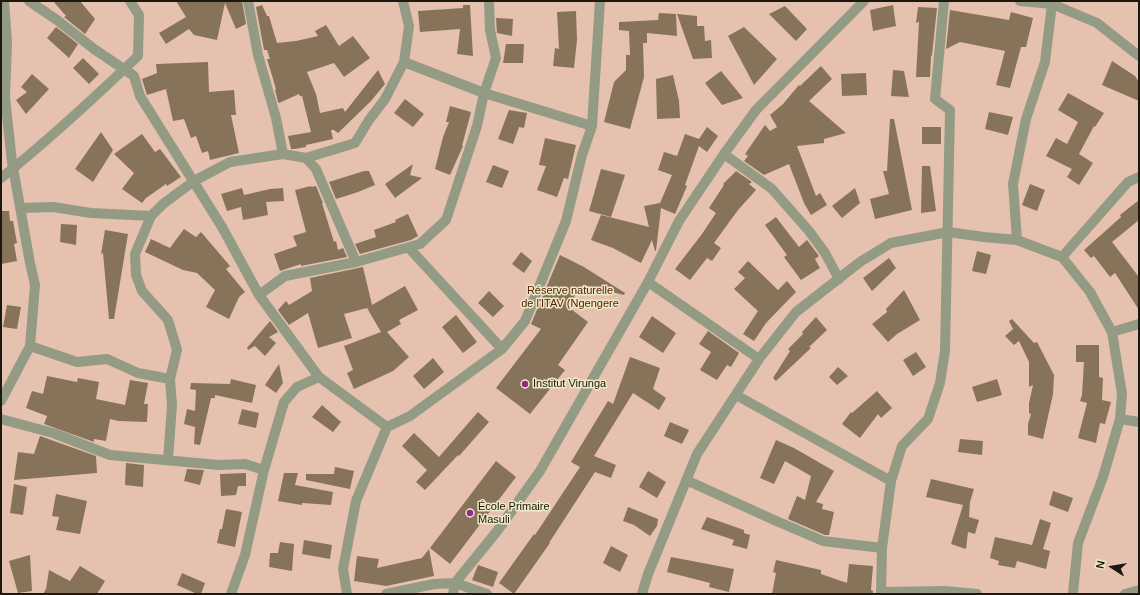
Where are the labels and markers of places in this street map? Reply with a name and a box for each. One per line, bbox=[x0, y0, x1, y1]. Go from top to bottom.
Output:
place label: Institut Virunga bbox=[533, 377, 606, 391]
marker: Institut Virunga bbox=[520, 379, 530, 389]
place label: École Primaire Masuli bbox=[478, 500, 550, 526]
marker: École Primaire Masuli bbox=[465, 508, 475, 518]

